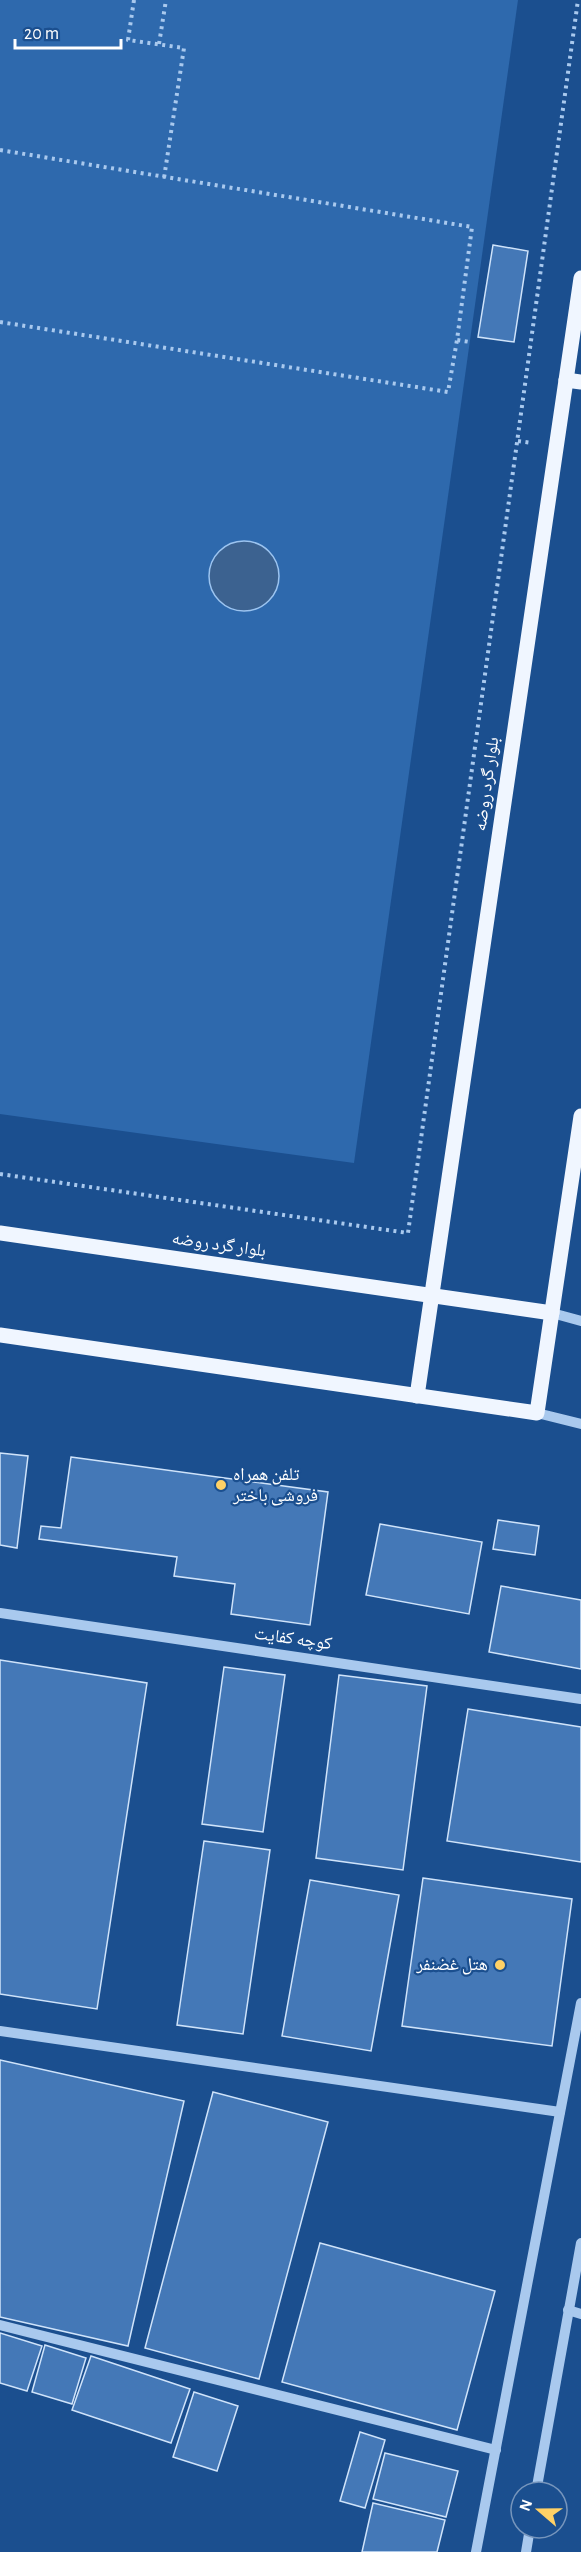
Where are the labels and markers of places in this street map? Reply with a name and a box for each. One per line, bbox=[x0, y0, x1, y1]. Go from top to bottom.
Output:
place label: تلفن همراه فروشی باختر bbox=[232, 1466, 318, 1506]
marker: تلفن همراه فروشی باختر bbox=[214, 1478, 228, 1492]
place label: هتل غضنفر bbox=[415, 1956, 488, 1975]
marker: هتل غضنفر bbox=[493, 1958, 507, 1972]

